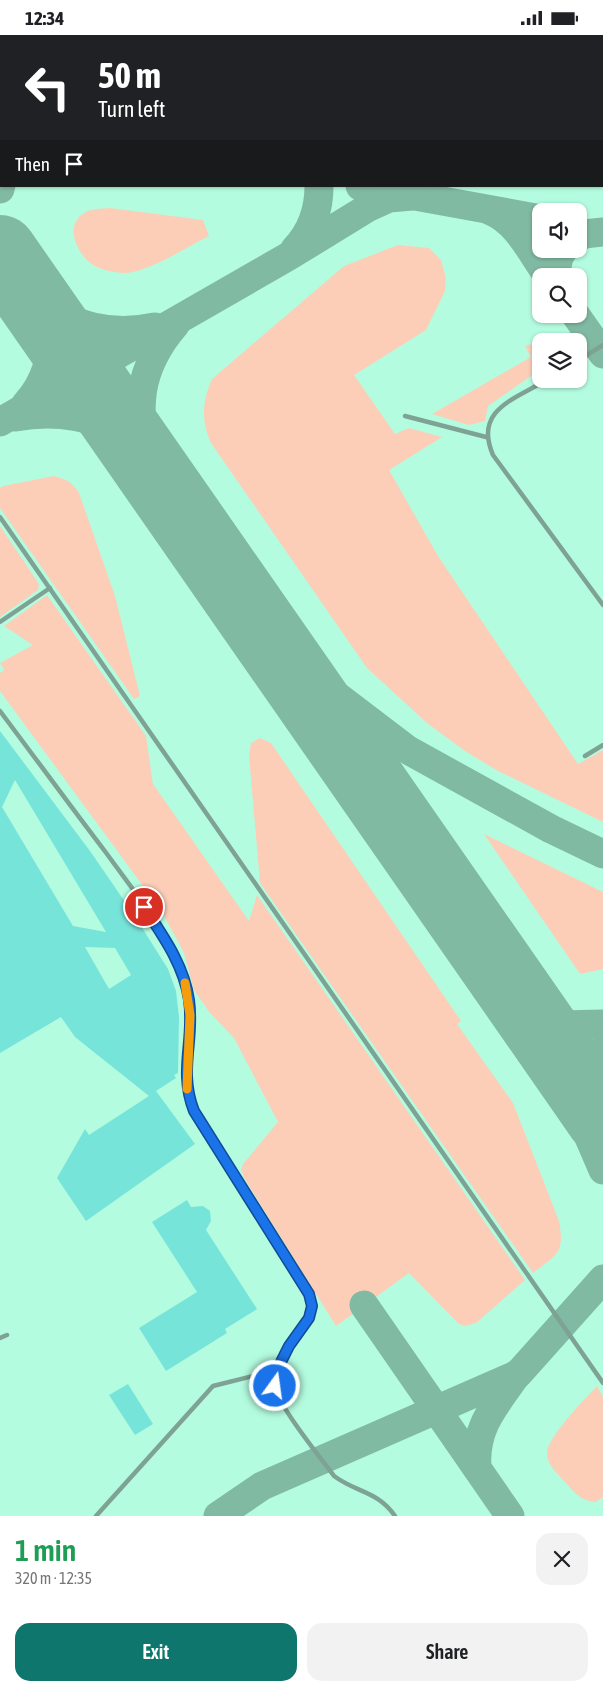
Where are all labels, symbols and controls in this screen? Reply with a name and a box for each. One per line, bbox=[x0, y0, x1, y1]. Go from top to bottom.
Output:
text: 12:34 bbox=[25, 7, 64, 29]
icon: left bbox=[15, 55, 80, 120]
text: 50 m bbox=[98, 55, 161, 95]
text: Turn left bbox=[98, 96, 165, 122]
icon: arrive bbox=[60, 150, 88, 178]
text: Then bbox=[15, 153, 50, 175]
map controls bbox=[532, 203, 587, 388]
button: sound bbox=[532, 203, 587, 258]
button: search bbox=[532, 268, 587, 323]
button: layers bbox=[532, 333, 587, 388]
pin bbox=[123, 886, 165, 928]
icon: arrive bbox=[130, 893, 158, 921]
position arrow bbox=[248, 1359, 300, 1411]
text: 1 min bbox=[15, 1533, 76, 1567]
button: close bbox=[536, 1533, 588, 1585]
text: 320 m · 12:35 bbox=[15, 1569, 92, 1587]
button: Exit bbox=[15, 1623, 297, 1681]
button: Share bbox=[307, 1623, 588, 1681]

